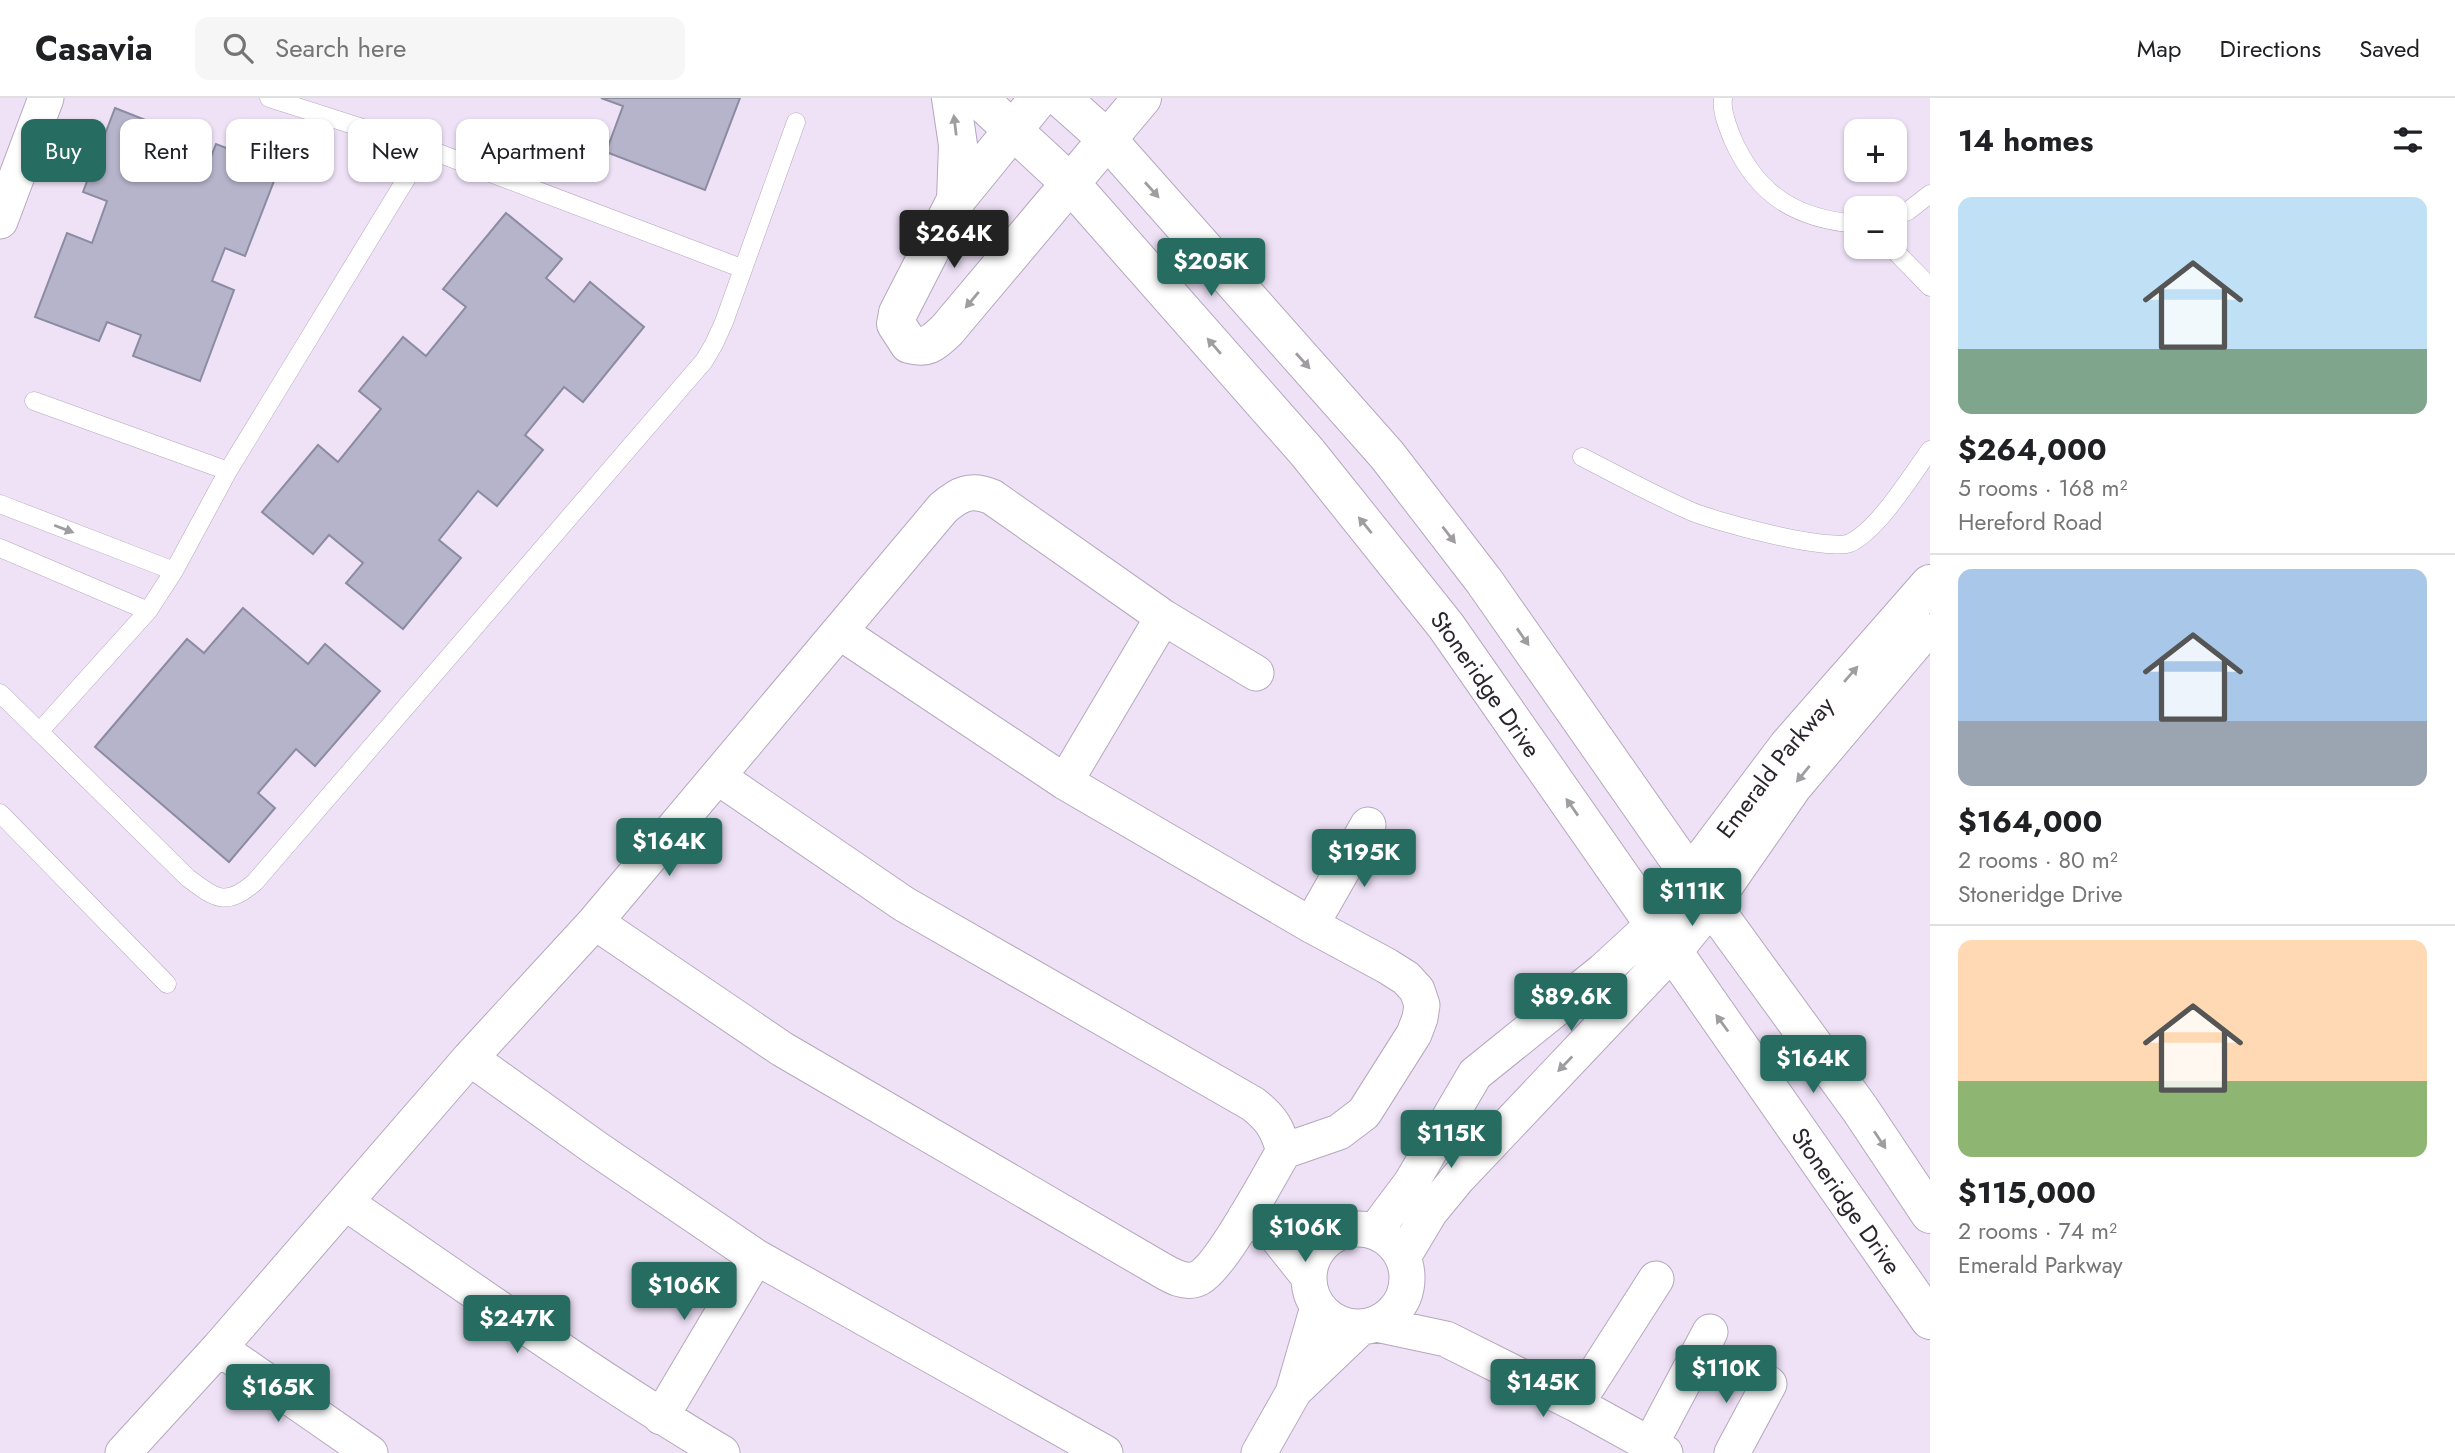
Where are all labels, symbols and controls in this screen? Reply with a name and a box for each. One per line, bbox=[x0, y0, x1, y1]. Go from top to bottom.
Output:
search box bbox=[195, 17, 685, 80]
text: Casavia bbox=[35, 25, 153, 72]
icon: search bbox=[219, 29, 257, 67]
text: Search here bbox=[275, 29, 406, 67]
text: Map bbox=[2137, 31, 2182, 66]
text: Directions bbox=[2220, 31, 2321, 66]
text: Saved bbox=[2359, 31, 2420, 66]
one-way arrow bbox=[950, 113, 961, 135]
chip: Buy bbox=[21, 119, 106, 182]
chip: Rent bbox=[120, 119, 212, 182]
chip: Filters bbox=[226, 119, 334, 182]
chip: New bbox=[348, 119, 442, 182]
chip: Apartment bbox=[456, 119, 609, 182]
map controls bbox=[1844, 119, 1907, 259]
button: + bbox=[1844, 119, 1907, 182]
text: 14 homes bbox=[1958, 119, 2093, 162]
icon: filters bbox=[2389, 121, 2427, 159]
one-way arrow bbox=[1144, 182, 1159, 199]
button: − bbox=[1844, 196, 1907, 259]
pin: $264K bbox=[905, 211, 1003, 270]
text: $264K bbox=[916, 216, 992, 250]
pin: $205K bbox=[1162, 238, 1260, 298]
icon: home bbox=[2130, 242, 2256, 368]
text: $205K bbox=[1173, 244, 1249, 278]
one-way arrow bbox=[965, 292, 980, 309]
one-way arrow bbox=[1206, 338, 1222, 355]
one-way arrow bbox=[1295, 352, 1310, 369]
text: $264,000 bbox=[1958, 428, 2107, 471]
text: 5 rooms · 168 m² bbox=[1958, 471, 2127, 505]
text: Hereford Road bbox=[1958, 505, 2102, 539]
one-way arrow bbox=[1358, 516, 1373, 533]
one-way arrow bbox=[53, 523, 74, 534]
one-way arrow bbox=[1441, 526, 1455, 544]
street label: Stoneridge Drive bbox=[1423, 603, 1550, 764]
icon: home bbox=[2130, 614, 2256, 740]
one-way arrow bbox=[1516, 628, 1530, 646]
one-way arrow bbox=[1842, 666, 1858, 683]
street label: Emerald Parkway bbox=[1707, 688, 1842, 845]
one-way arrow bbox=[1796, 765, 1811, 782]
one-way arrow bbox=[1565, 798, 1579, 816]
text: $164,000 bbox=[1958, 800, 2102, 843]
pin: $164K bbox=[620, 818, 718, 878]
text: $164K bbox=[632, 824, 706, 858]
pin: $195K bbox=[1315, 830, 1413, 889]
text: $195K bbox=[1328, 835, 1400, 869]
text: 2 rooms · 80 m² bbox=[1958, 843, 2118, 877]
pin: $111K bbox=[1643, 868, 1741, 928]
text: $111K bbox=[1659, 874, 1725, 908]
text: Stoneridge Drive bbox=[1958, 877, 2123, 911]
pin: $89.6K bbox=[1514, 974, 1628, 1033]
text: $89.6K bbox=[1530, 979, 1612, 1013]
icon: home bbox=[2130, 985, 2256, 1111]
one-way arrow bbox=[1715, 1014, 1729, 1032]
pin: $164K bbox=[1764, 1035, 1862, 1095]
text: $164K bbox=[1776, 1041, 1850, 1075]
one-way arrow bbox=[1558, 1055, 1574, 1072]
pin: $115K bbox=[1402, 1110, 1500, 1170]
text: $115K bbox=[1417, 1116, 1485, 1150]
street label: Stoneridge Drive bbox=[1783, 1120, 1910, 1281]
one-way arrow bbox=[1873, 1131, 1887, 1149]
text: $115,000 bbox=[1958, 1171, 2096, 1214]
pin: $106K bbox=[1256, 1204, 1354, 1264]
text: $106K bbox=[1269, 1210, 1341, 1244]
text: 2 rooms · 74 m² bbox=[1958, 1214, 2117, 1248]
text: Emerald Parkway bbox=[1958, 1248, 2123, 1282]
pin: $106K bbox=[635, 1262, 733, 1322]
text: $106K bbox=[648, 1268, 720, 1302]
pin: $247K bbox=[468, 1296, 566, 1355]
text: $247K bbox=[479, 1301, 555, 1335]
pin: $110K bbox=[1677, 1346, 1775, 1405]
text: $110K bbox=[1691, 1351, 1761, 1385]
pin: $145K bbox=[1494, 1360, 1592, 1419]
pin: $165K bbox=[229, 1364, 327, 1424]
text: $145K bbox=[1507, 1365, 1579, 1399]
text: $165K bbox=[242, 1370, 314, 1404]

